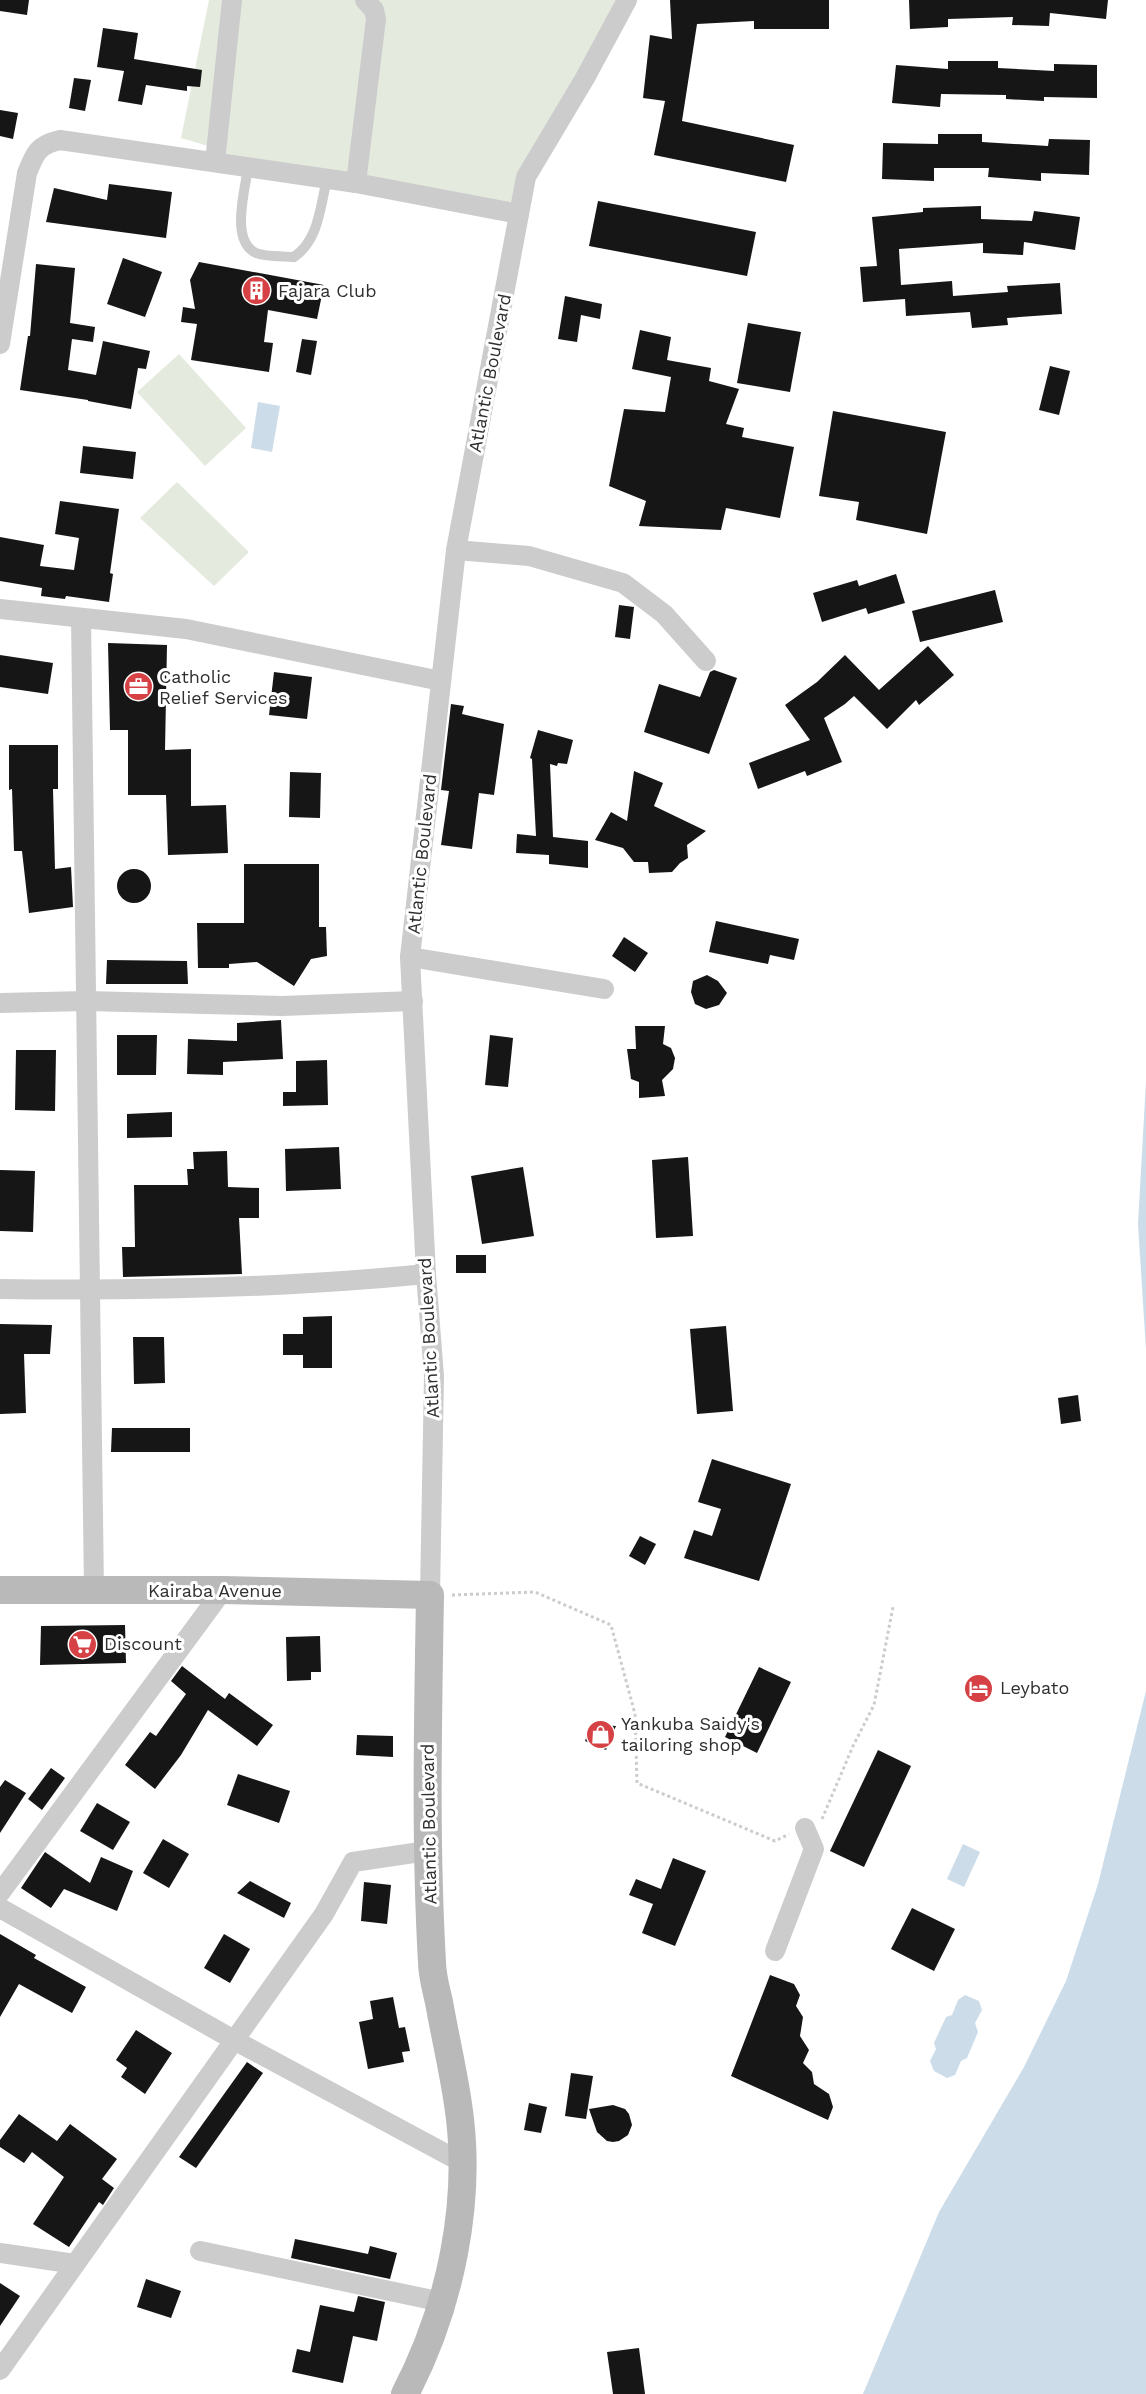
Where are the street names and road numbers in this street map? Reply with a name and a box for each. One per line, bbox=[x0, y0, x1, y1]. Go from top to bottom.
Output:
street label: Atlantic Boulevard bbox=[464, 292, 515, 454]
street label: Atlantic Boulevard bbox=[403, 773, 440, 935]
street label: Atlantic Boulevard bbox=[414, 1257, 443, 1419]
street label: Kairaba Avenue bbox=[148, 1580, 282, 1601]
street label: Atlantic Boulevard bbox=[417, 1743, 440, 1905]

